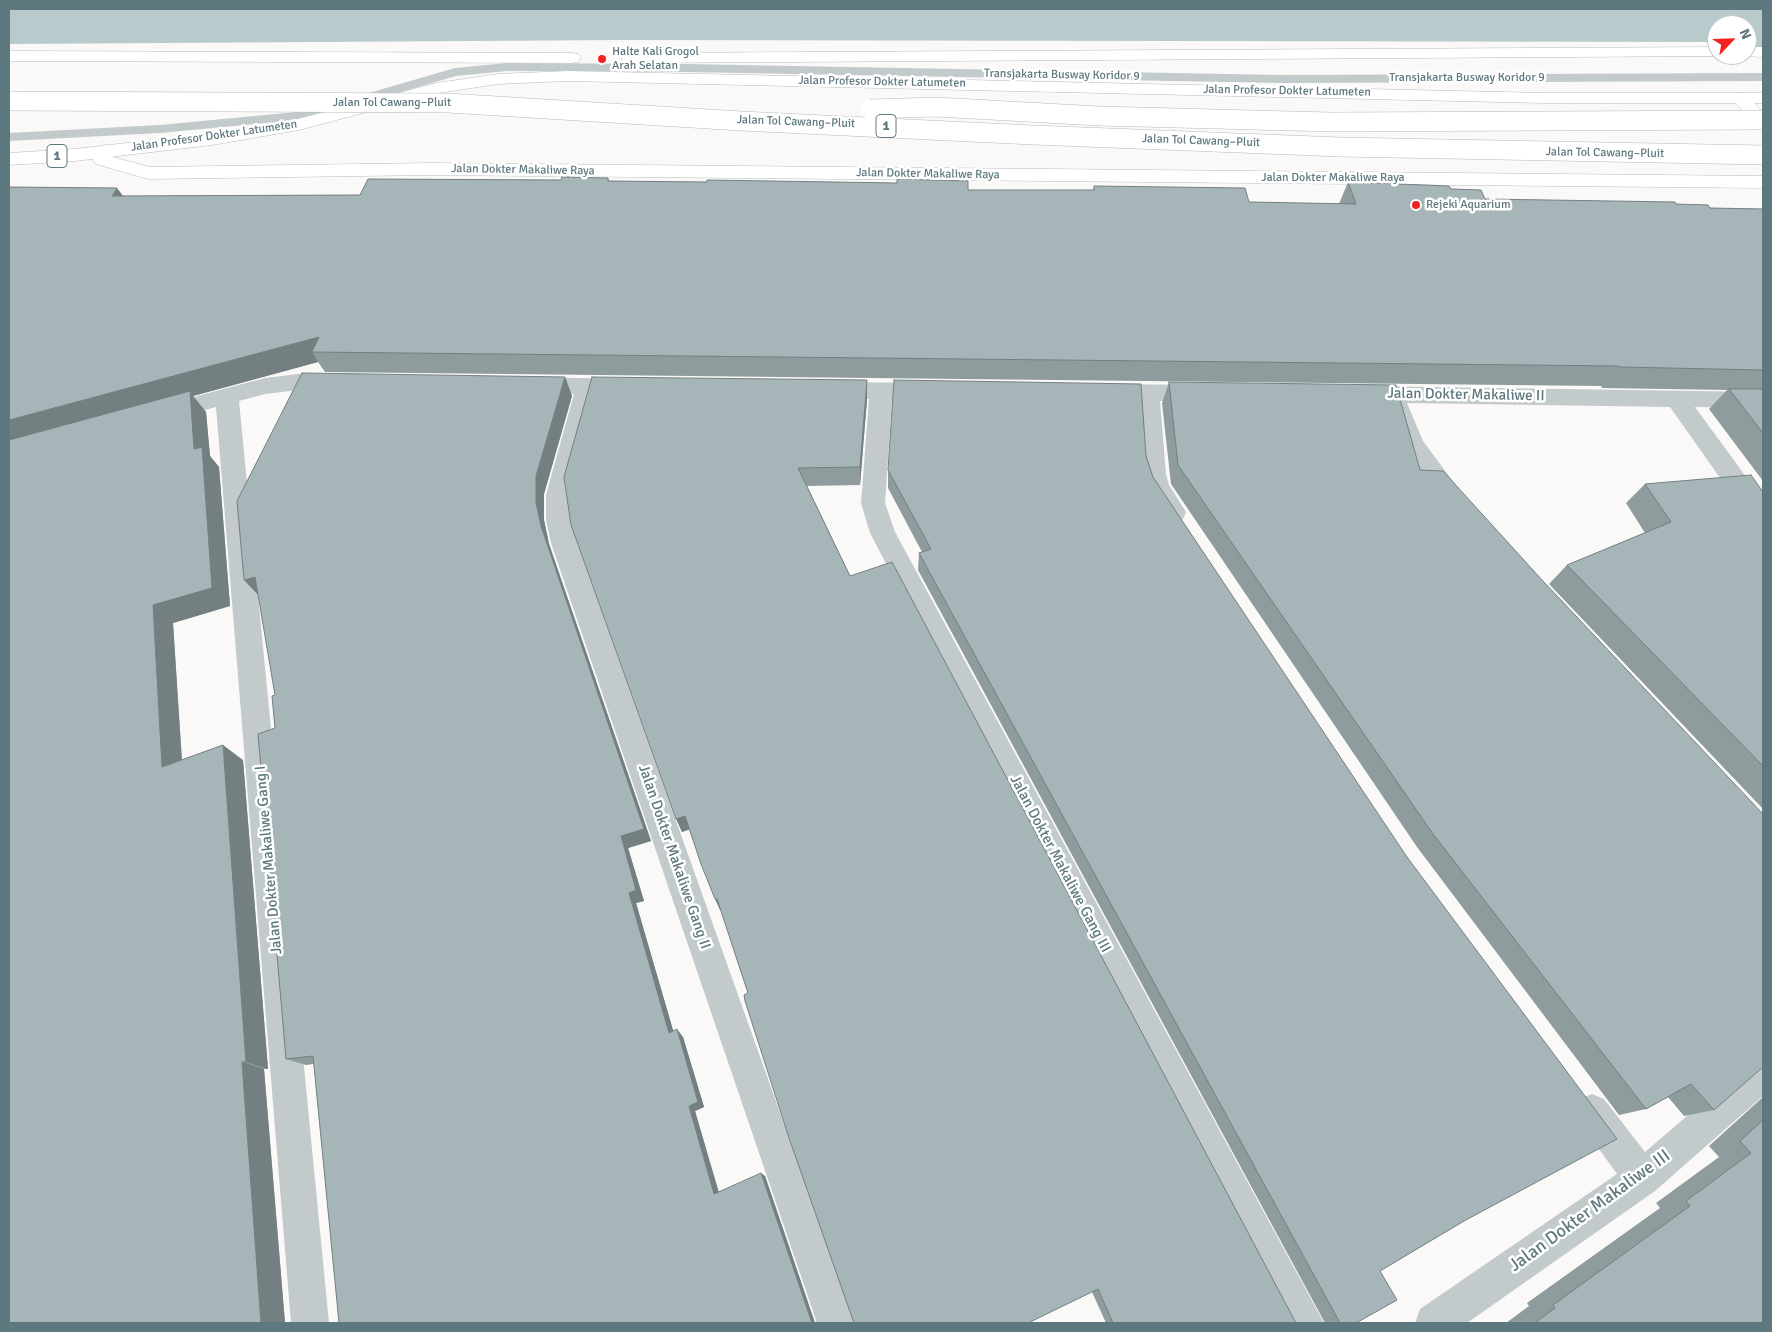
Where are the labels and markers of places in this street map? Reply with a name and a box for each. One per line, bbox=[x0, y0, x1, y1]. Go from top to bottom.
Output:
place label: Halte Kali Grogol Arah Selatan bbox=[612, 45, 699, 73]
marker: Halte Kali Grogol Arah Selatan bbox=[596, 53, 608, 65]
place label: Rejeki Aquarium bbox=[1426, 198, 1510, 212]
marker: Rejeki Aquarium bbox=[1410, 199, 1422, 211]

